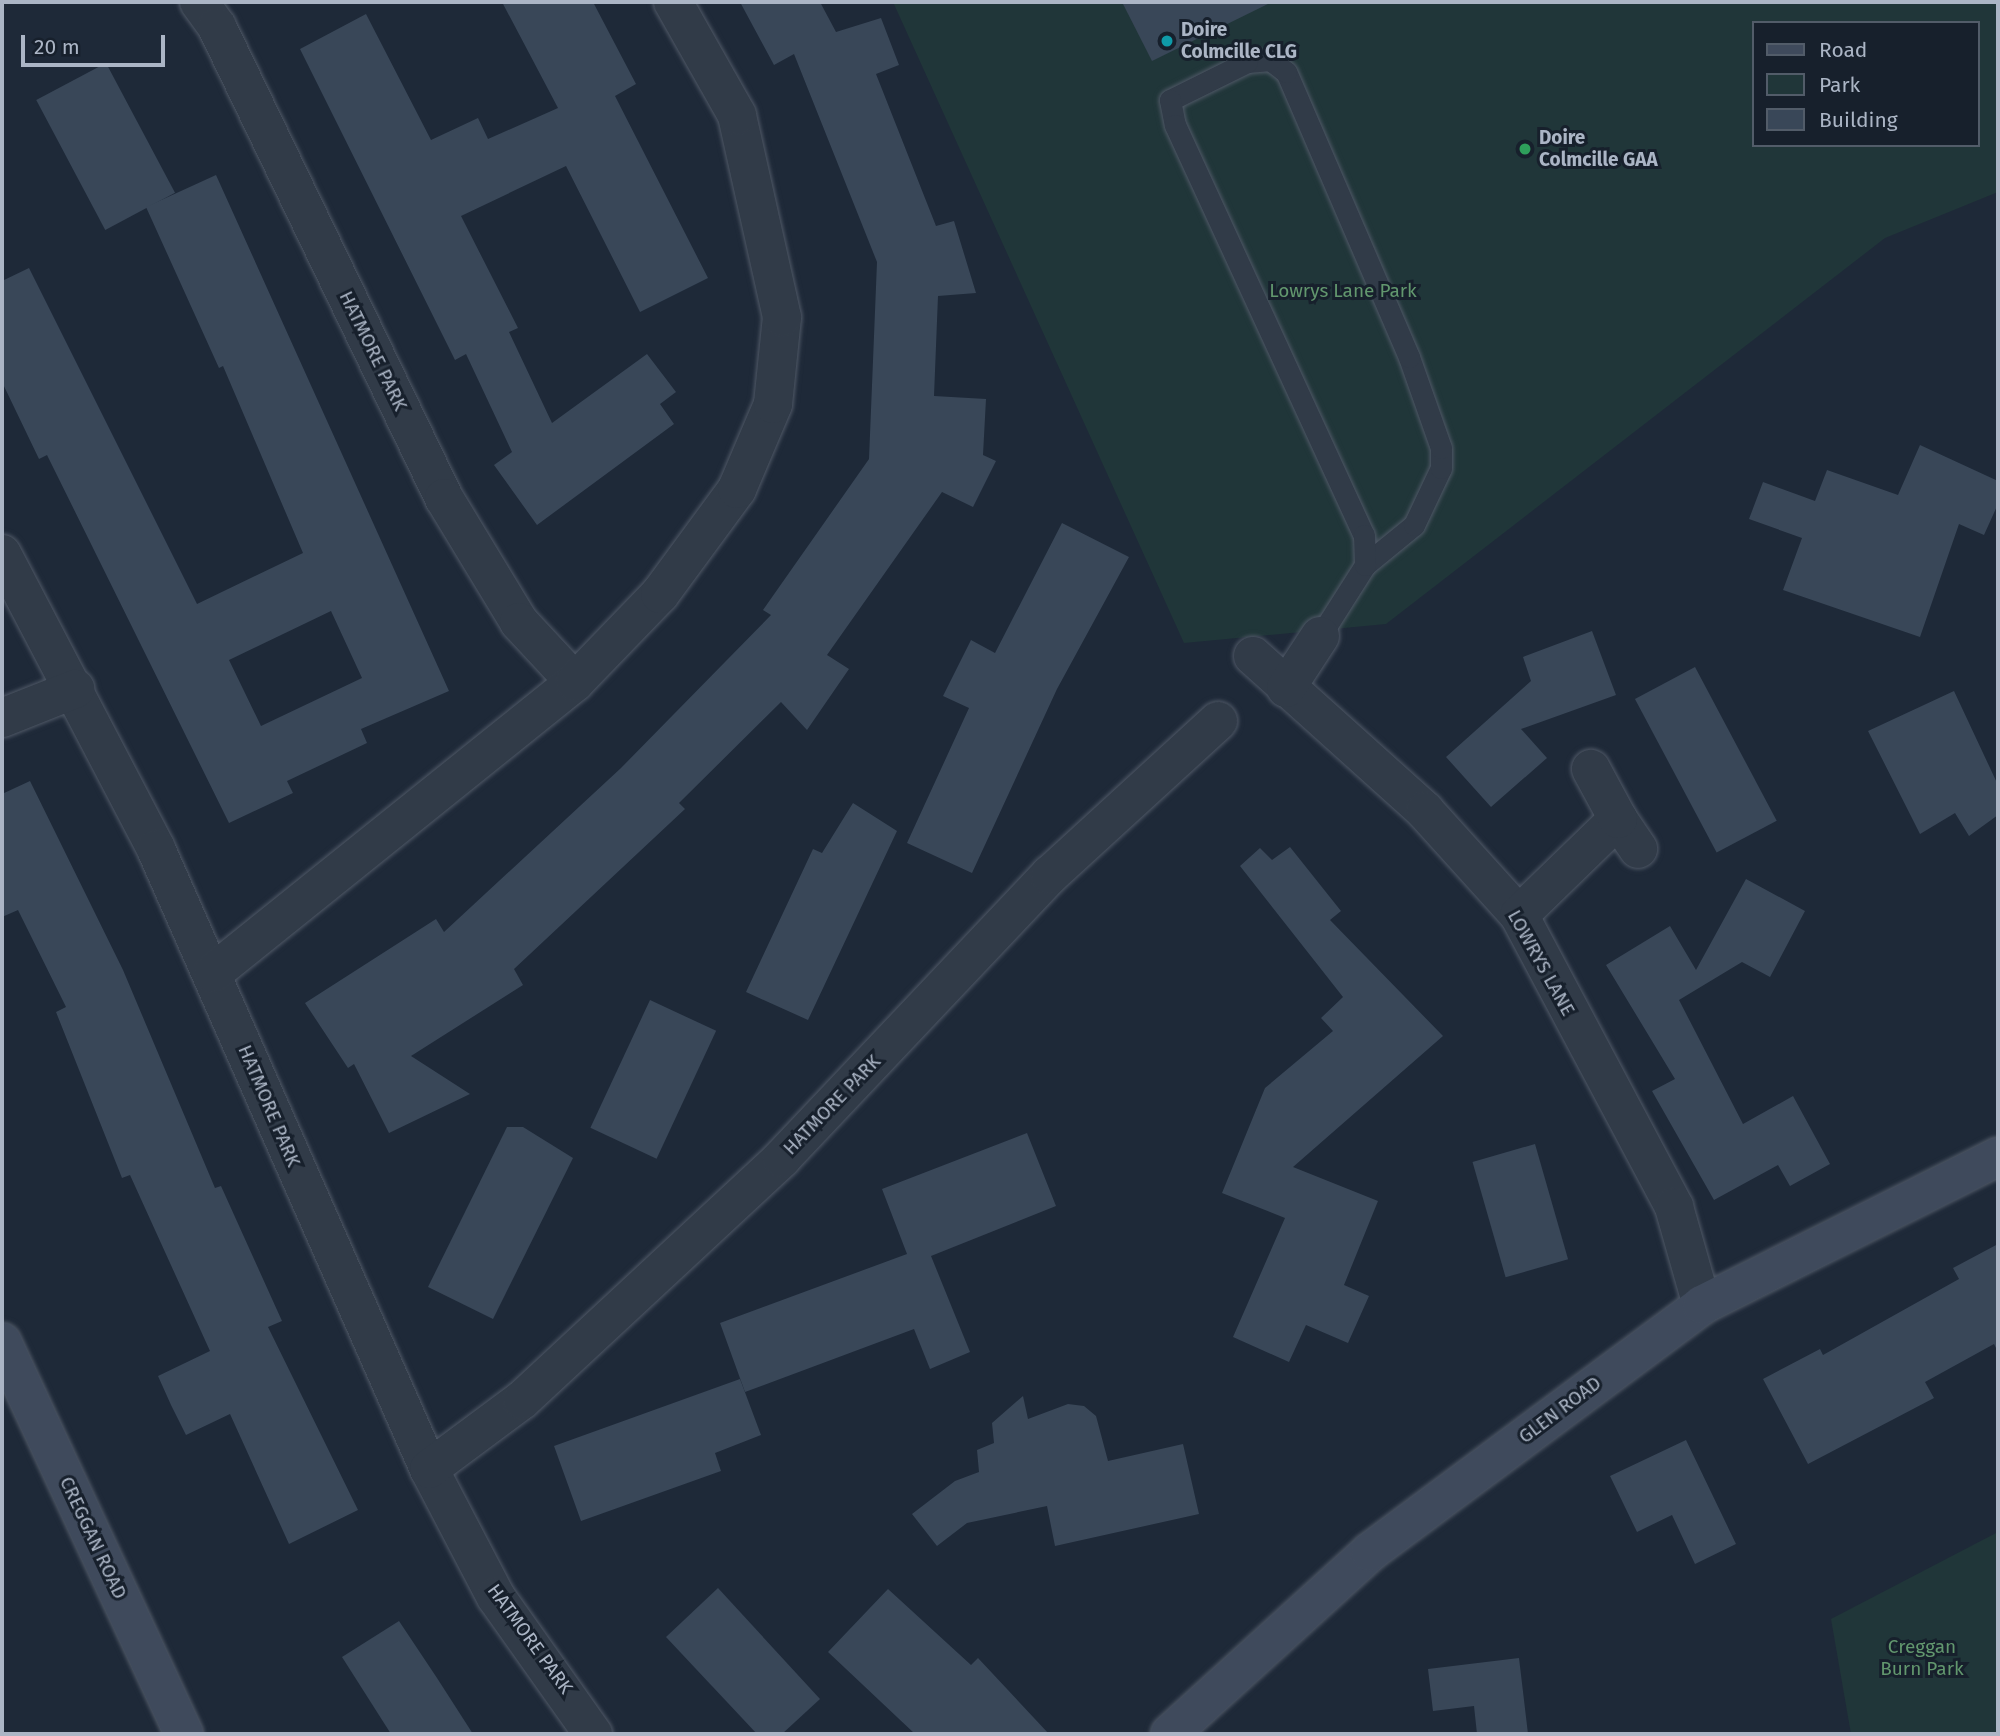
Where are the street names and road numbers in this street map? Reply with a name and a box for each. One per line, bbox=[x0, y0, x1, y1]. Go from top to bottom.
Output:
street label: HATMORE PARK bbox=[334, 287, 412, 415]
street label: LOWRYS LANE bbox=[1503, 906, 1579, 1020]
street label: HATMORE PARK bbox=[233, 1042, 305, 1170]
street label: HATMORE PARK bbox=[779, 1050, 885, 1160]
street label: GLEN ROAD bbox=[1514, 1372, 1606, 1448]
street label: CREGGAN ROAD bbox=[55, 1473, 131, 1603]
street label: HATMORE PARK bbox=[483, 1580, 577, 1698]

